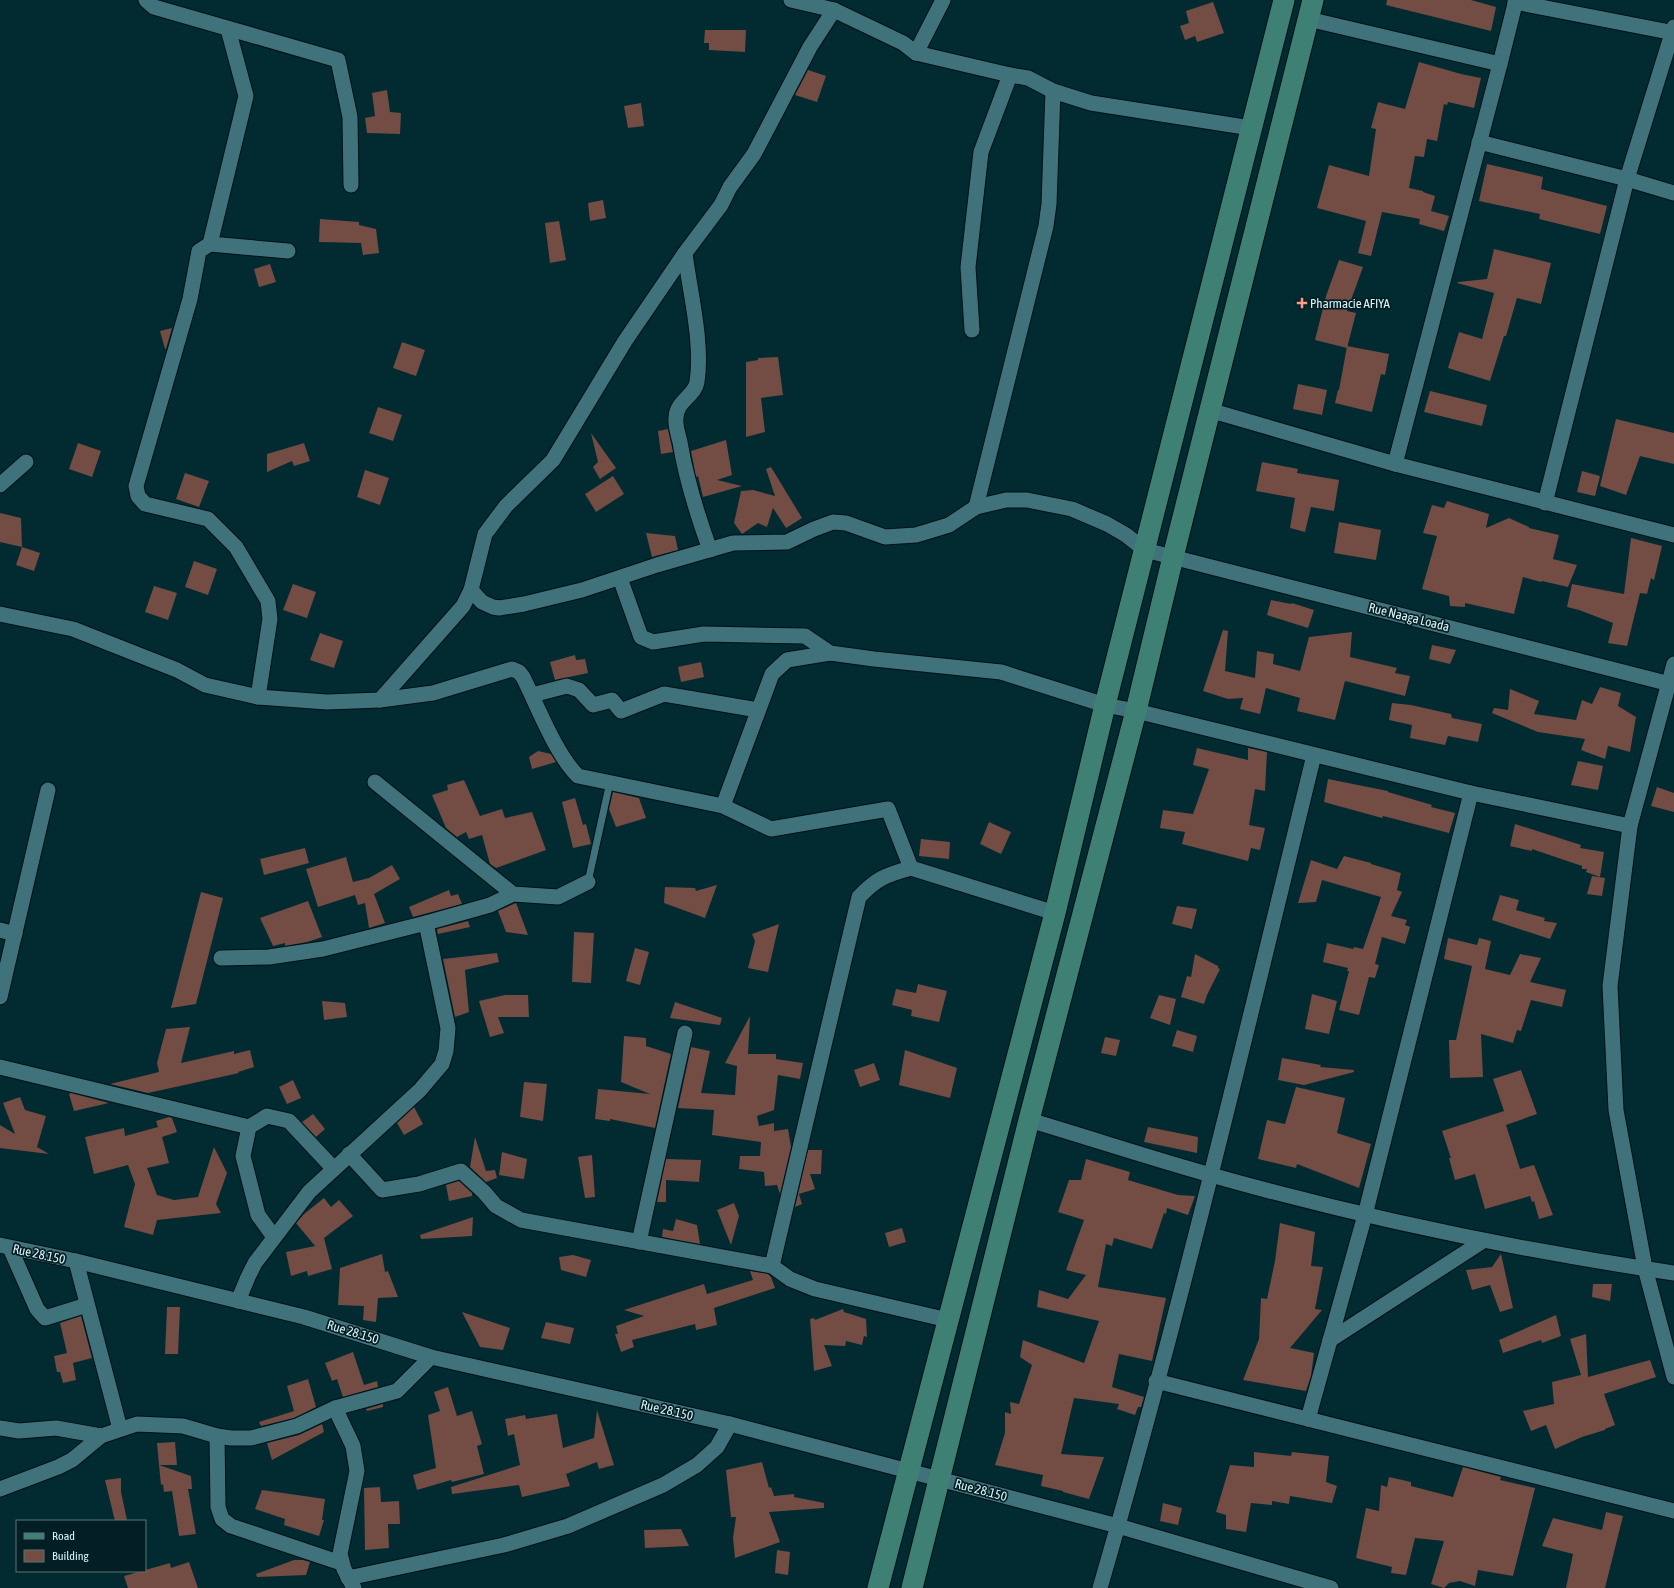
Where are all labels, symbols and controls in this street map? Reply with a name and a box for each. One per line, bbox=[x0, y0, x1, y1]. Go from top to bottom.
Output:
place label: Pharmacie AFIYA bbox=[1310, 296, 1391, 311]
marker: Pharmacie AFIYA bbox=[1297, 298, 1307, 308]
street label: Rue Naaga Loada bbox=[1367, 600, 1451, 634]
street label: Rue 28.150 bbox=[11, 1241, 67, 1267]
street label: Rue 28.150 bbox=[325, 1317, 381, 1347]
street label: Rue 28.150 bbox=[639, 1397, 695, 1423]
street label: Rue 28.150 bbox=[953, 1476, 1009, 1504]
legend bbox=[16, 1520, 146, 1572]
text: Road bbox=[52, 1529, 75, 1543]
text: Building bbox=[52, 1549, 90, 1563]

